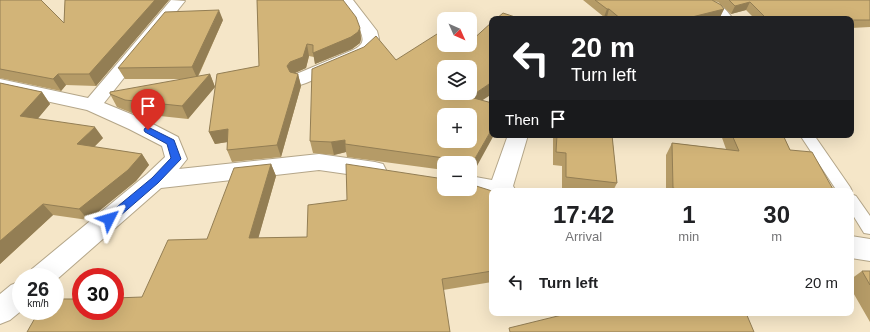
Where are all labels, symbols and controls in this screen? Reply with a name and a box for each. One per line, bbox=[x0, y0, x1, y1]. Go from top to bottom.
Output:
north arrow bbox=[437, 12, 477, 52]
map controls bbox=[437, 12, 477, 196]
icon: left bbox=[505, 32, 557, 84]
text: 20 m bbox=[571, 32, 635, 63]
button: layers bbox=[437, 60, 477, 100]
text: Turn left bbox=[571, 65, 636, 85]
pin bbox=[131, 89, 165, 130]
icon: arrive bbox=[137, 95, 159, 117]
button: + bbox=[437, 108, 477, 148]
icon: arrive bbox=[547, 108, 569, 130]
text: Then bbox=[505, 111, 539, 128]
button: − bbox=[437, 156, 477, 196]
position arrow bbox=[88, 198, 130, 240]
text: 17:42 bbox=[553, 201, 614, 228]
text: 1 bbox=[682, 201, 696, 228]
text: 30 bbox=[763, 201, 790, 228]
text: Arrival bbox=[565, 229, 602, 244]
text: min bbox=[678, 229, 699, 244]
text: m bbox=[771, 229, 782, 244]
speed limit sign: 30 bbox=[72, 268, 124, 320]
icon: left bbox=[505, 271, 527, 293]
text: Turn left bbox=[539, 274, 598, 291]
text: 20 m bbox=[805, 274, 838, 291]
text: 26 bbox=[27, 278, 49, 300]
text: km/h bbox=[27, 298, 49, 309]

